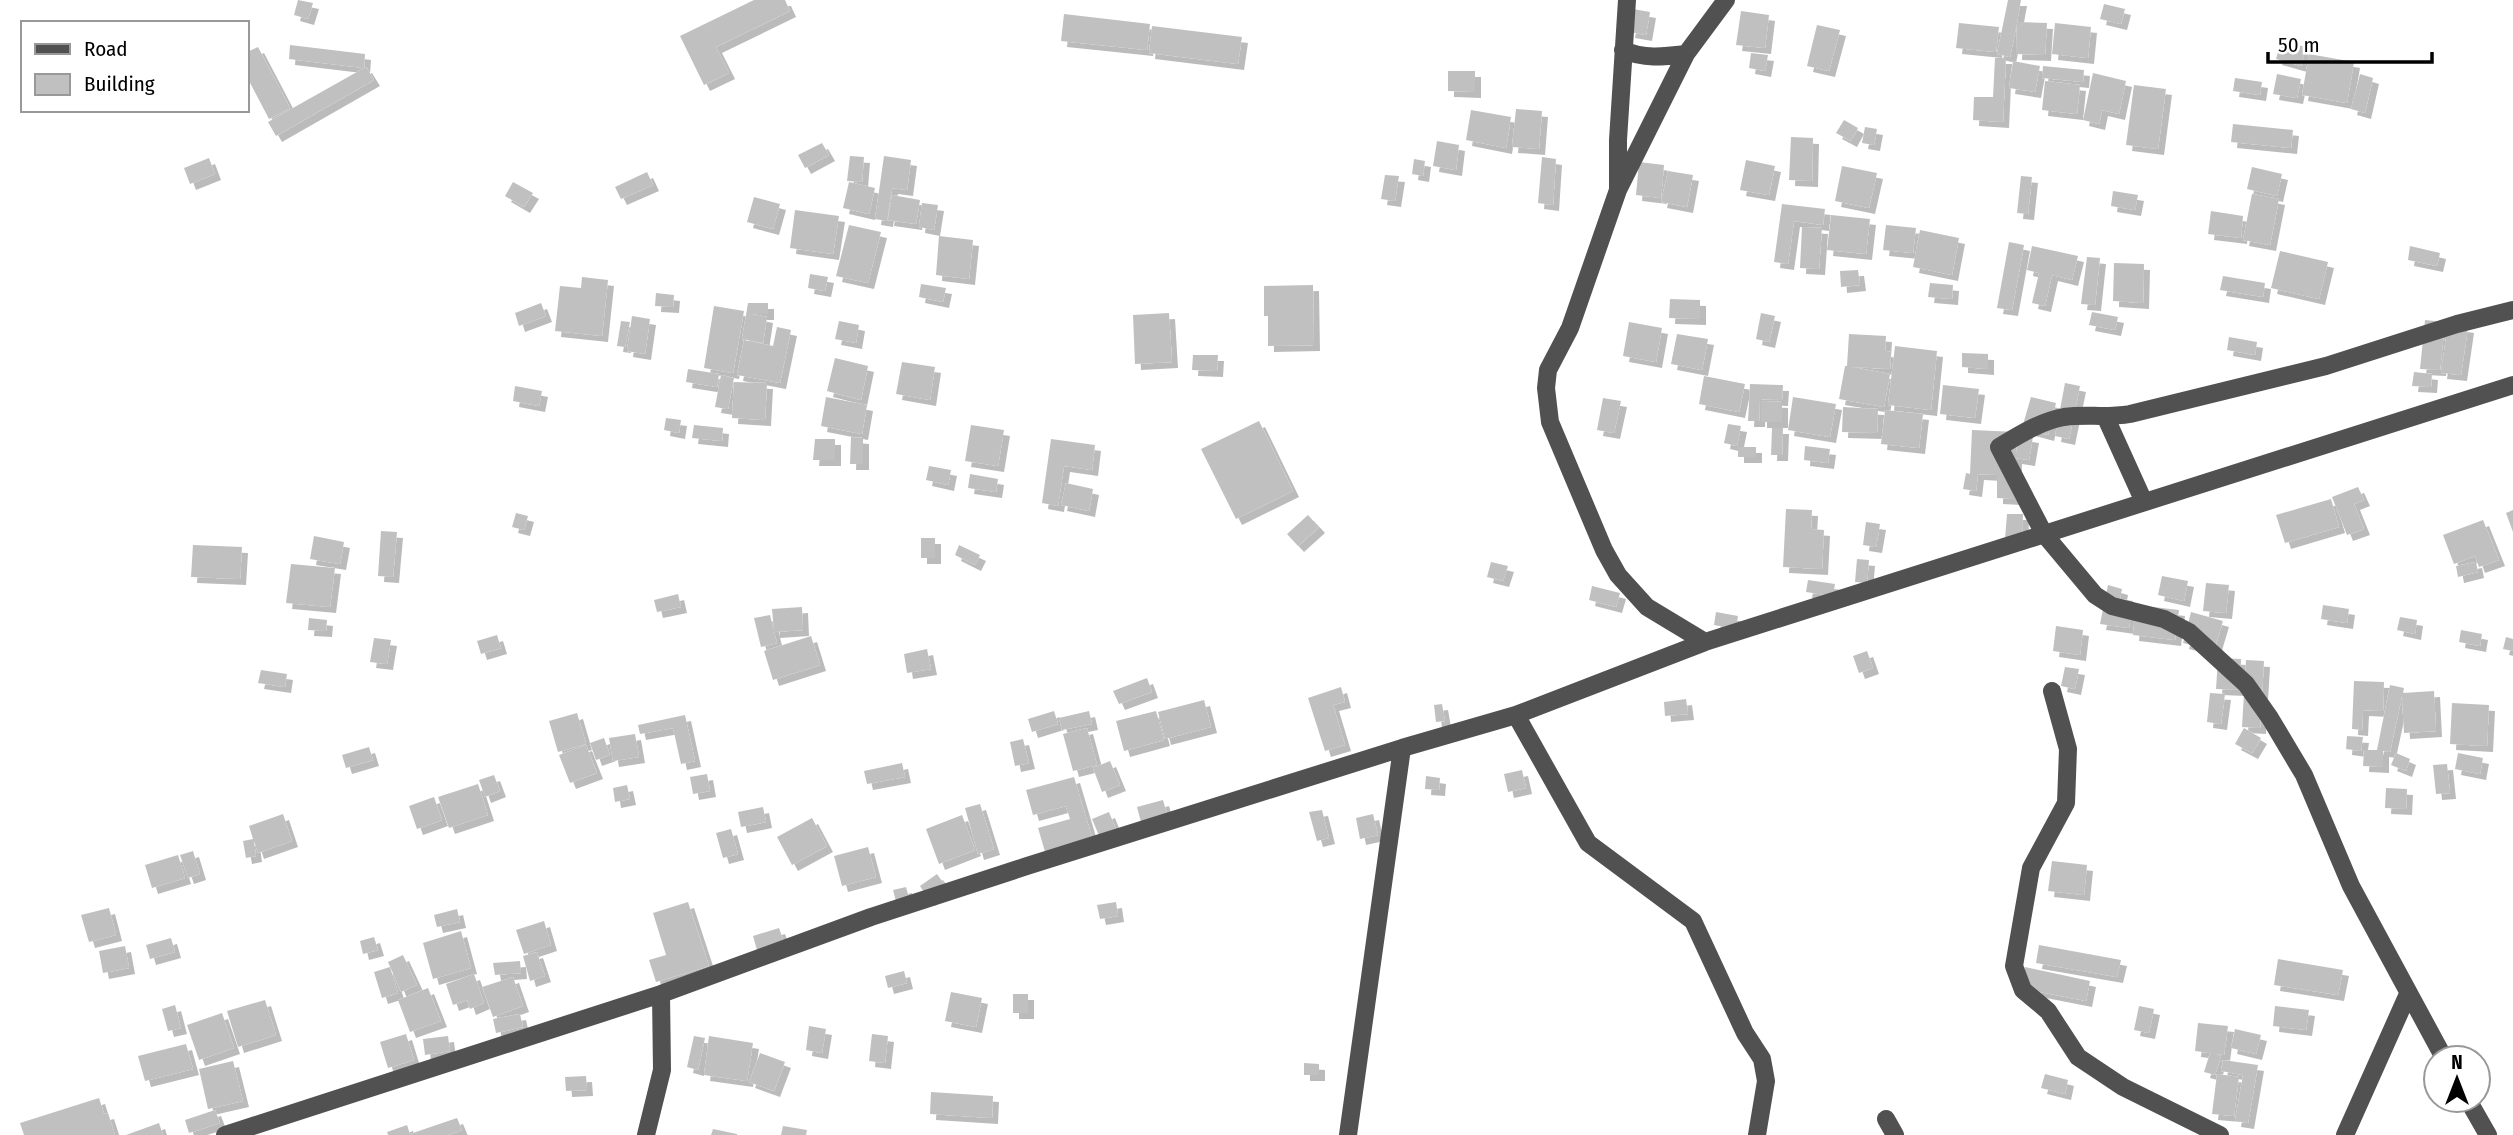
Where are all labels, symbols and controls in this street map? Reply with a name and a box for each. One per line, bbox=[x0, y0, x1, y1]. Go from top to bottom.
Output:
legend bbox=[21, 21, 248, 112]
scale bar bbox=[2268, 21, 2432, 65]
text: 50 m bbox=[2278, 32, 2320, 58]
text: Road bbox=[84, 36, 128, 62]
text: Building bbox=[84, 71, 155, 97]
north arrow bbox=[2422, 1044, 2492, 1114]
text: N bbox=[2451, 1051, 2463, 1074]

